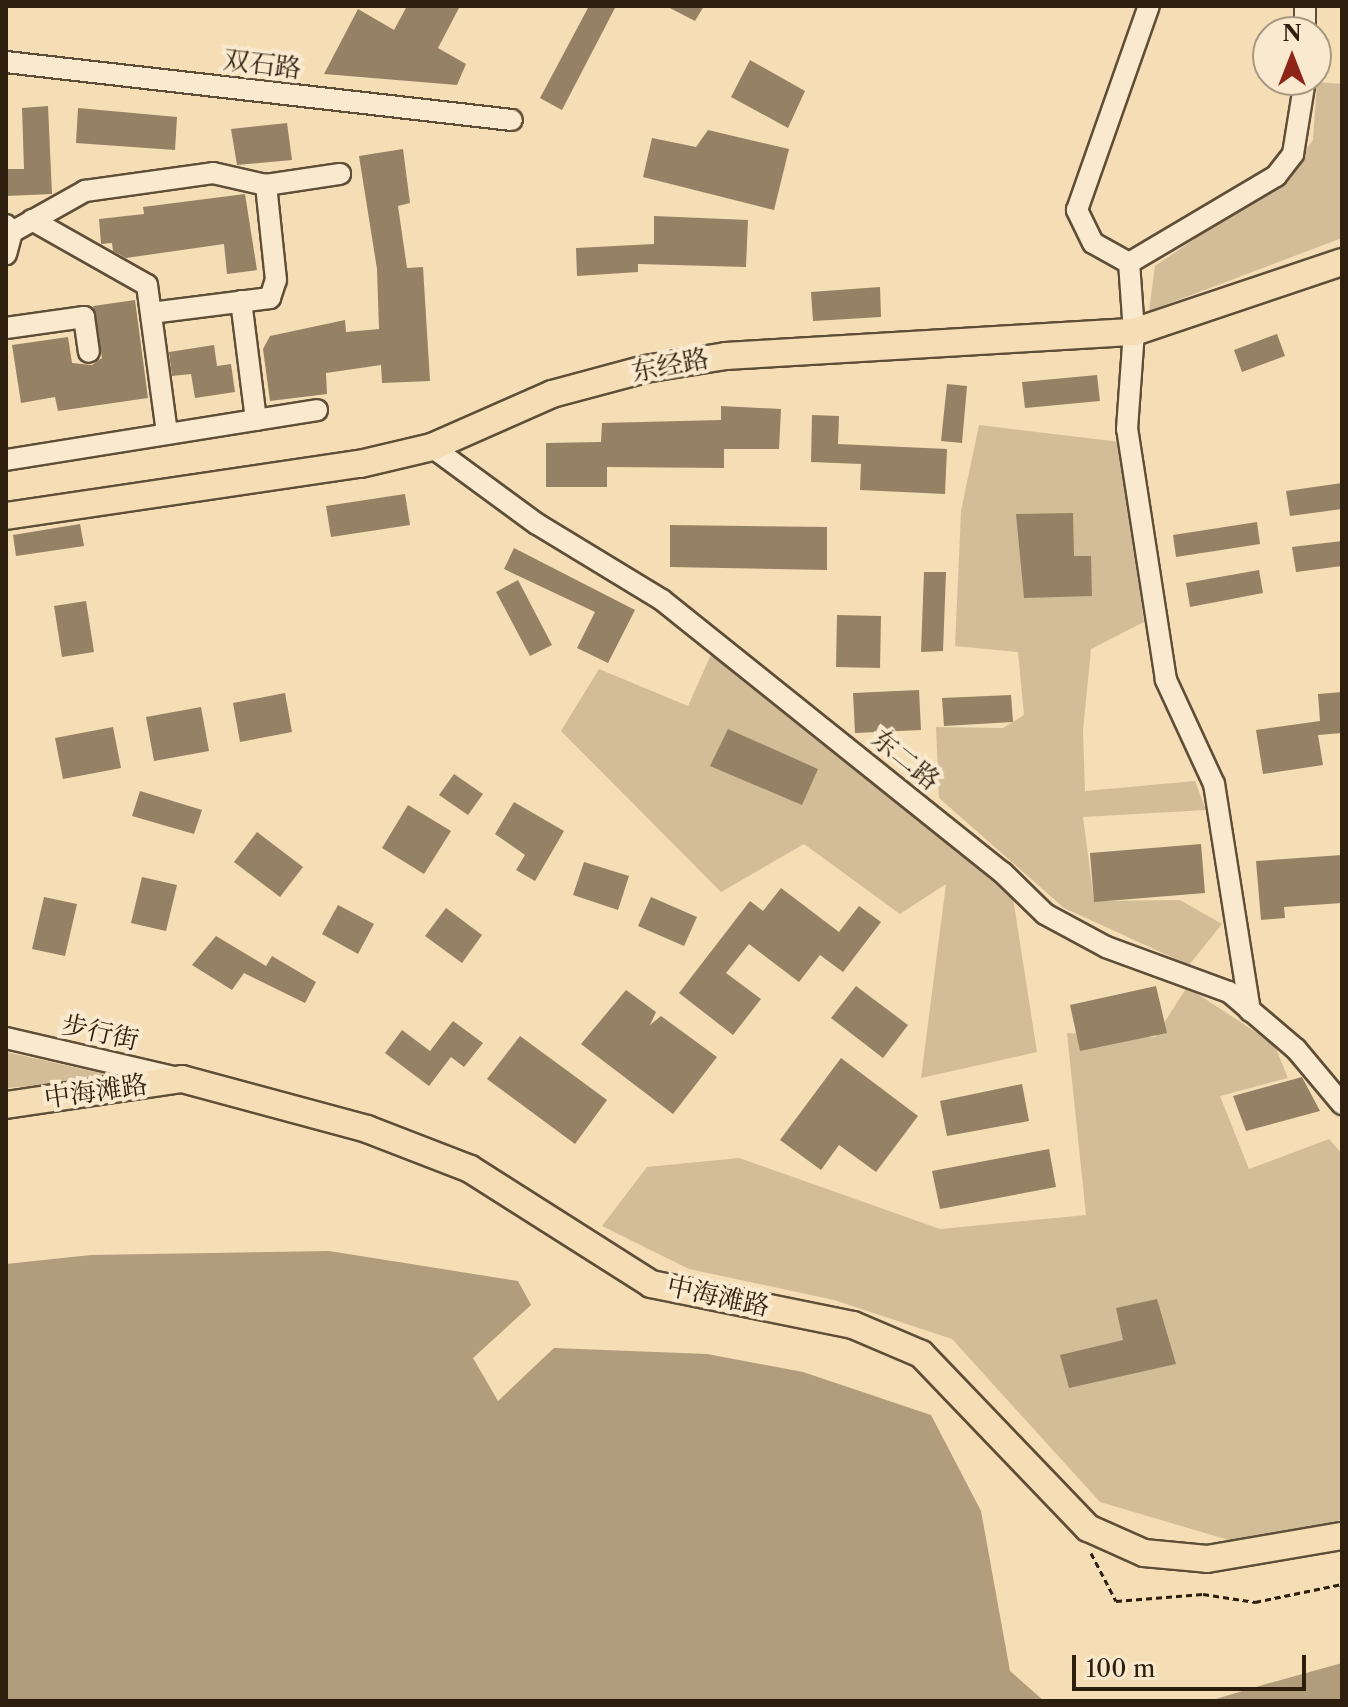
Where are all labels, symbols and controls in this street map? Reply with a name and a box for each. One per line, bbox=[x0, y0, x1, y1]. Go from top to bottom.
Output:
north arrow bbox=[1252, 16, 1332, 96]
text: N bbox=[1282, 20, 1302, 47]
street label: 双石路 bbox=[221, 45, 303, 85]
street label: 东经路 bbox=[629, 343, 711, 389]
street label: 东二路 bbox=[865, 723, 945, 797]
street label: 步行街 bbox=[58, 1009, 142, 1057]
street label: 中海滩路 bbox=[42, 1069, 150, 1115]
street label: 中海滩路 bbox=[664, 1271, 772, 1323]
scale bar bbox=[1076, 1639, 1310, 1689]
text: 100 m bbox=[1086, 1654, 1155, 1683]

